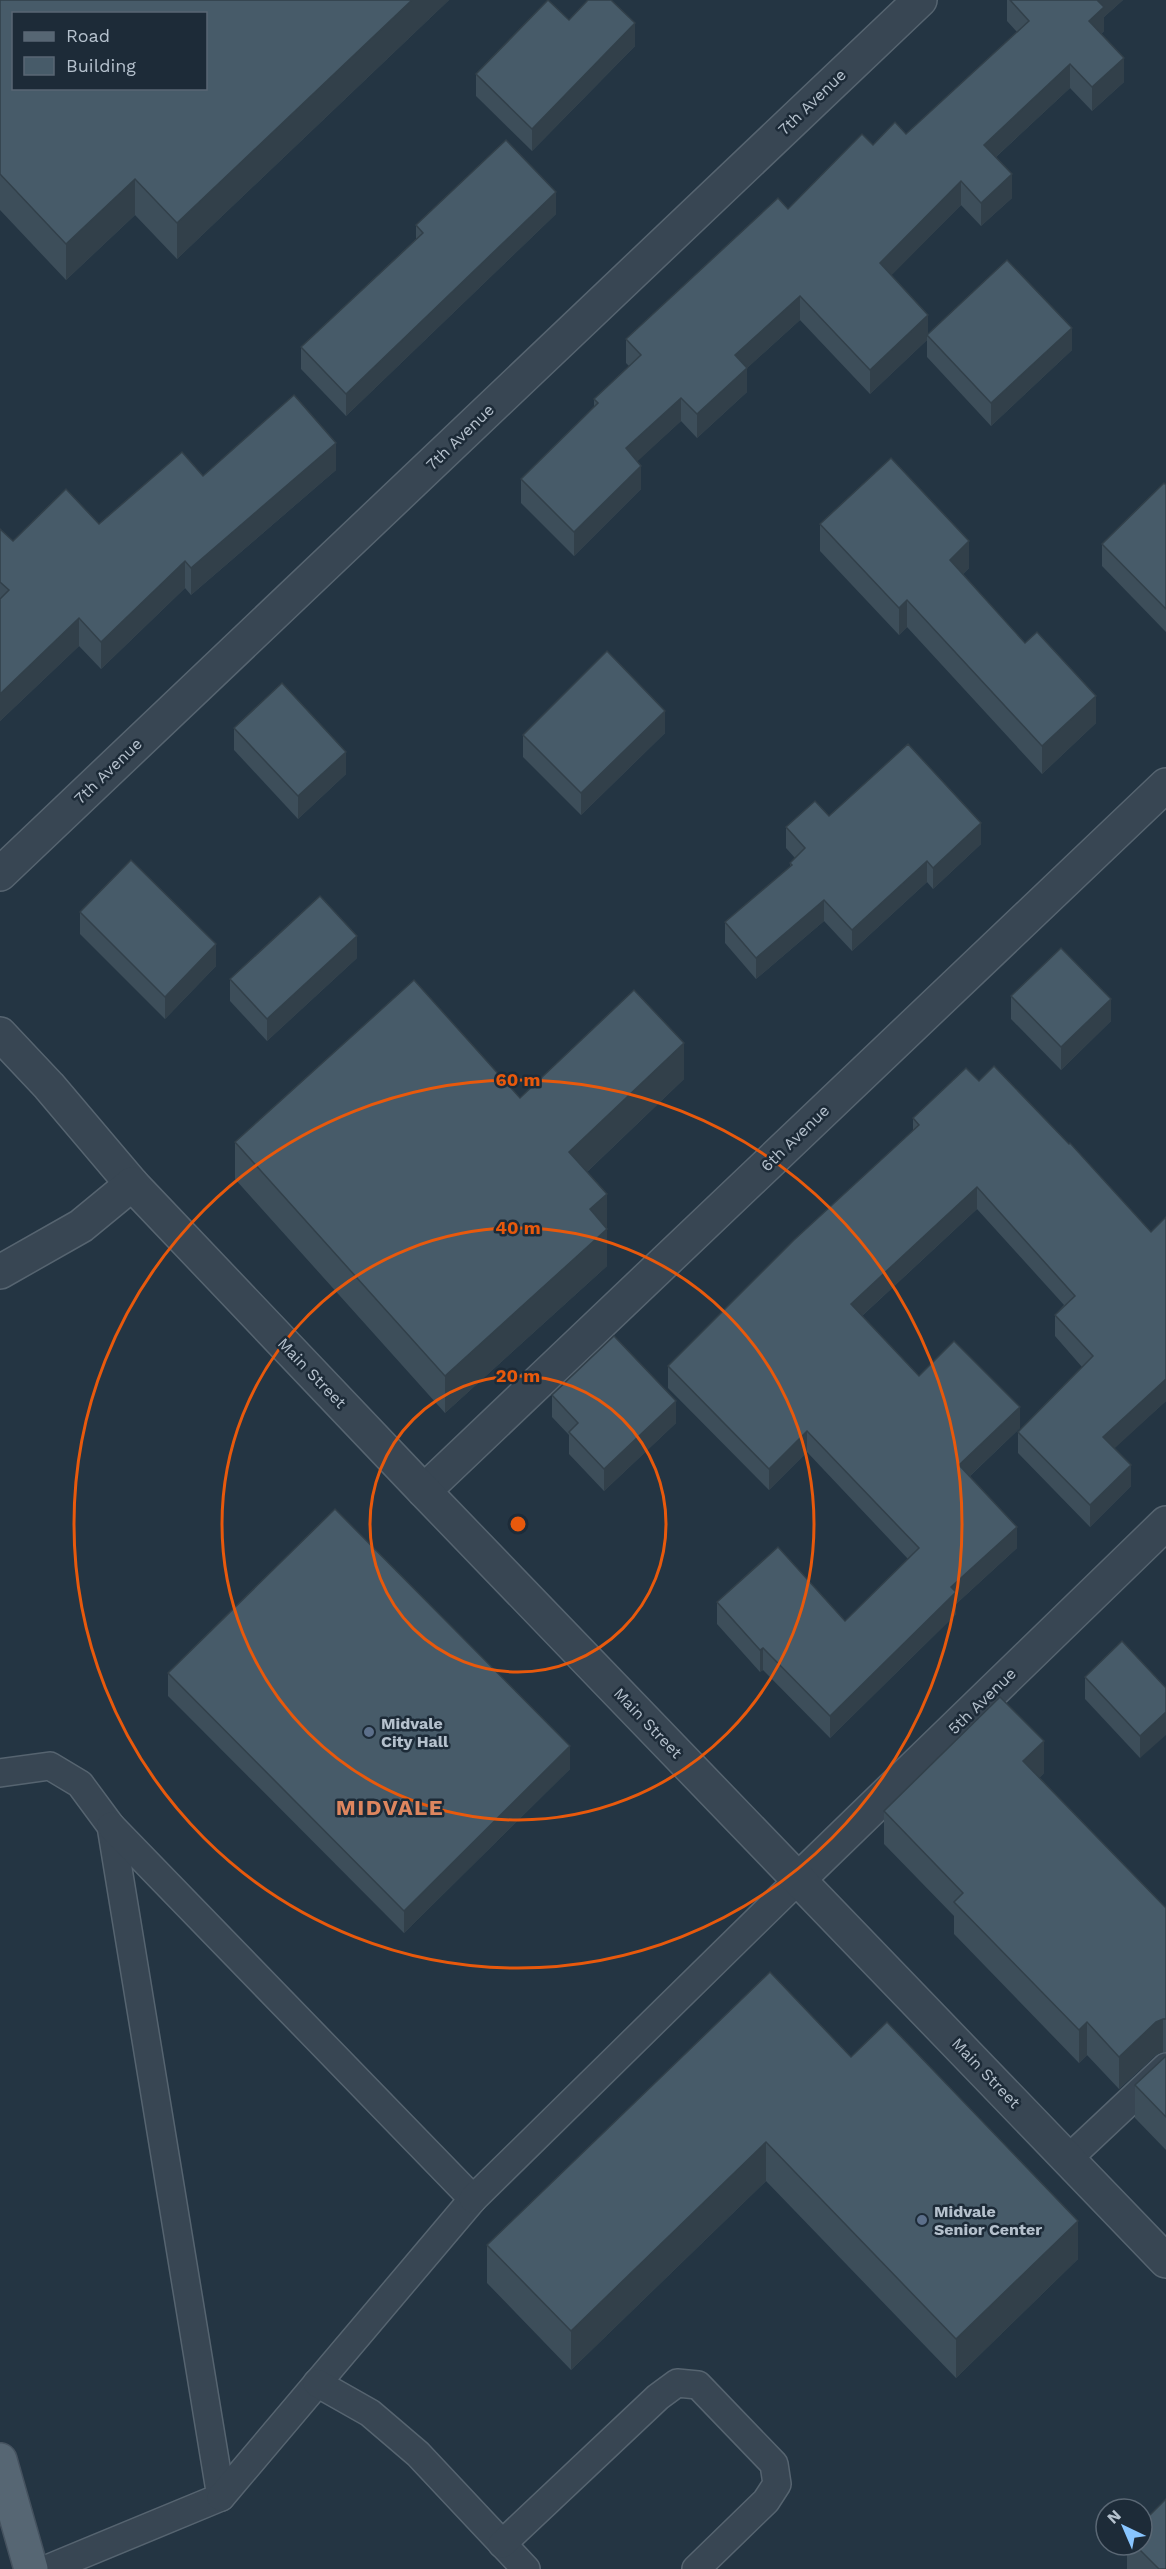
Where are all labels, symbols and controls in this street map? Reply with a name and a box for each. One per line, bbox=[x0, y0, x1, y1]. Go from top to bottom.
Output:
legend bbox=[12, 12, 207, 90]
text: Road bbox=[66, 25, 110, 46]
text: Building bbox=[66, 55, 136, 76]
street label: 7th Avenue bbox=[774, 65, 850, 139]
street label: 7th Avenue bbox=[422, 400, 498, 474]
street label: 7th Avenue bbox=[70, 734, 146, 808]
text: 60 m bbox=[496, 1069, 540, 1090]
street label: 6th Avenue bbox=[757, 1101, 833, 1175]
text: 40 m bbox=[495, 1217, 541, 1238]
street label: Main Street bbox=[274, 1334, 350, 1412]
text: 20 m bbox=[496, 1365, 540, 1386]
centre of rings bbox=[508, 1514, 528, 1534]
street label: 5th Avenue bbox=[944, 1664, 1020, 1738]
street label: Main Street bbox=[610, 1684, 686, 1762]
place label: Midvale City Hall bbox=[381, 1714, 449, 1751]
marker: Midvale City Hall bbox=[362, 1725, 376, 1739]
district label: MIDVALE bbox=[336, 1795, 444, 1820]
street label: Main Street bbox=[948, 2034, 1024, 2112]
place label: Midvale Senior Center bbox=[934, 2202, 1042, 2239]
marker: Midvale Senior Center bbox=[915, 2213, 929, 2227]
north arrow bbox=[1094, 2497, 1154, 2557]
text: N bbox=[1103, 2506, 1125, 2528]

